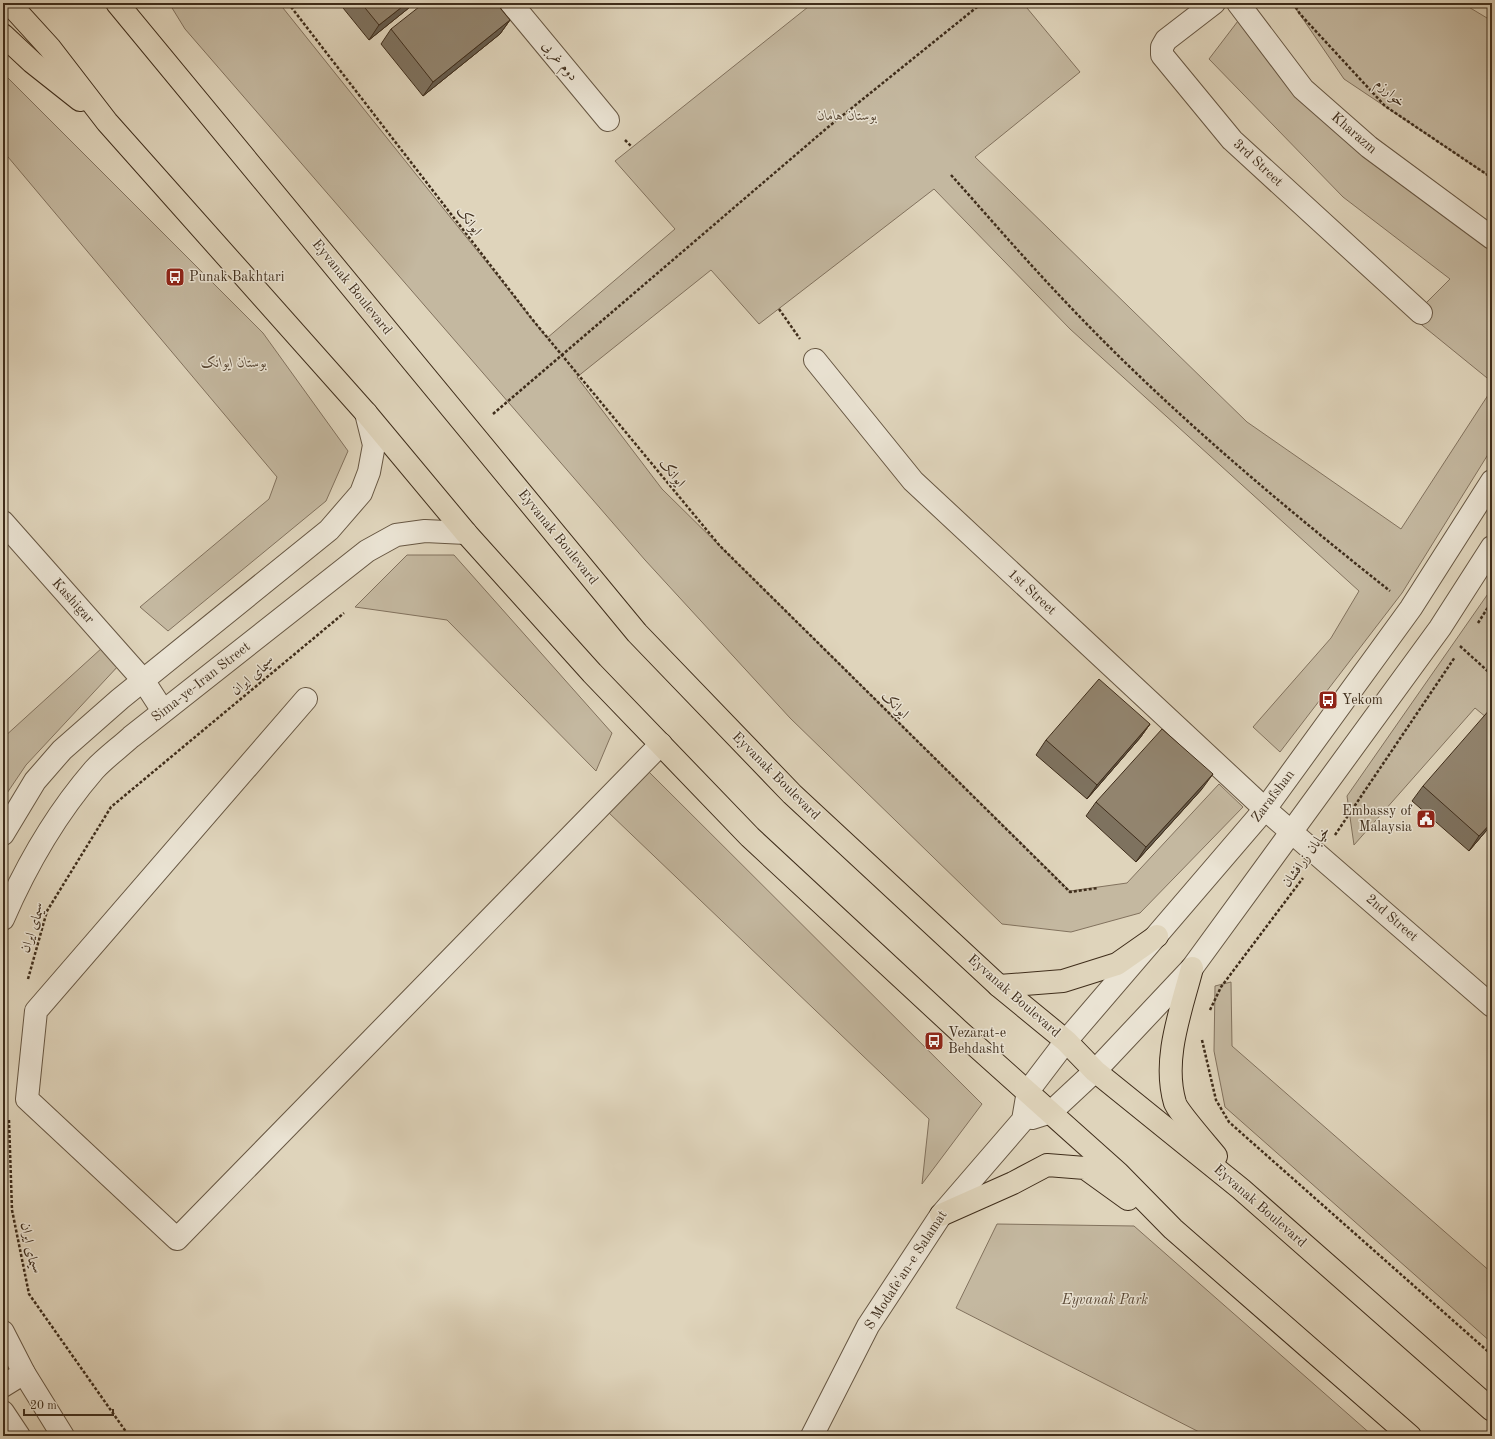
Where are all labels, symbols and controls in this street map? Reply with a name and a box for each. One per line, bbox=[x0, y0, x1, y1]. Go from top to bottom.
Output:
street label: دوم غربی bbox=[536, 39, 580, 87]
street label: خوارزم bbox=[1369, 76, 1408, 113]
park label: بوستان هامان bbox=[817, 109, 877, 124]
street label: Kharazm bbox=[1329, 110, 1379, 156]
street label: 3rd Street bbox=[1230, 137, 1286, 189]
street label: ایوانک bbox=[453, 203, 485, 239]
street label: Eyvanak Boulevard bbox=[309, 237, 395, 337]
bus stop icon: Punak Bakhtari bbox=[164, 266, 186, 288]
place label: Punak Bakhtari bbox=[189, 270, 285, 284]
park label: بوستان ایوانک bbox=[201, 355, 267, 371]
street label: ایوانک bbox=[656, 456, 688, 490]
street label: Eyvanak Boulevard bbox=[515, 487, 601, 587]
street label: 1st Street bbox=[1005, 566, 1059, 618]
street label: Kashigar bbox=[49, 576, 97, 626]
street label: Sima-ye-Iran Street bbox=[149, 639, 253, 725]
street label: سیمای ایران bbox=[229, 654, 278, 699]
street label: ایوانک bbox=[878, 688, 912, 722]
bus stop icon: Yekom bbox=[1317, 689, 1339, 711]
place label: Yekom bbox=[1342, 693, 1383, 707]
street label: Eyvanak Boulevard bbox=[729, 729, 823, 823]
street label: Zarafshan bbox=[1249, 767, 1297, 825]
place label: Embassy of Malaysia bbox=[1342, 804, 1413, 834]
public building icon: Embassy of Malaysia bbox=[1415, 808, 1437, 830]
street label: خیابان زرافشان bbox=[1279, 824, 1333, 890]
street label: 2nd Street bbox=[1363, 892, 1421, 944]
street label: سیمای ایران bbox=[18, 901, 49, 955]
street label: Eyvanak Boulevard bbox=[965, 952, 1063, 1040]
place label: Vezarat-e Behdasht bbox=[948, 1026, 1006, 1056]
bus stop icon: Vezarat-e Behdasht bbox=[923, 1030, 945, 1052]
street label: Eyvanak Boulevard bbox=[1211, 1162, 1309, 1250]
street label: S Modafe'an-e Salamat bbox=[862, 1208, 950, 1332]
street label: سیمای ایران bbox=[17, 1221, 42, 1275]
park label: Eyvanak Park bbox=[1061, 1293, 1148, 1308]
scale bar bbox=[24, 1391, 113, 1417]
text: 20 m bbox=[30, 1400, 57, 1412]

